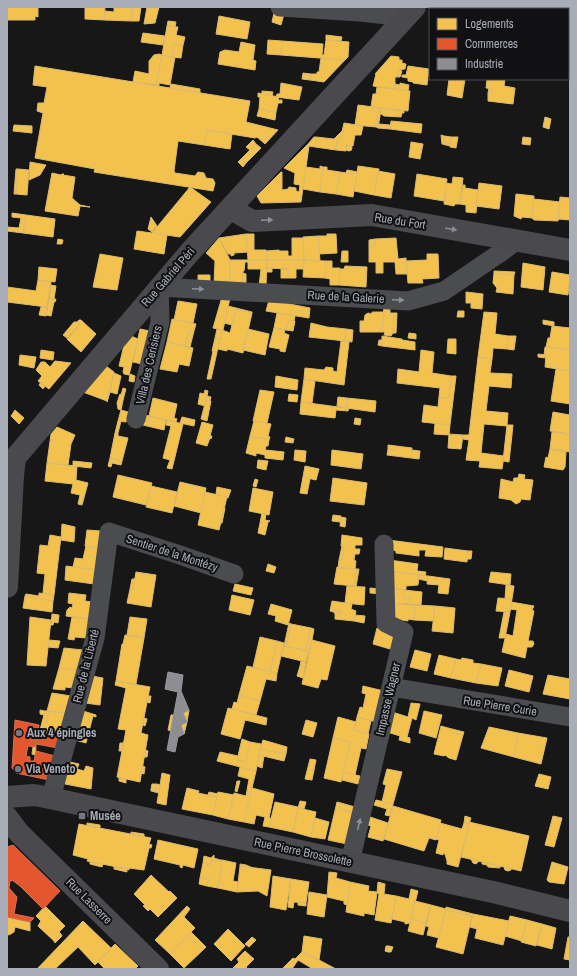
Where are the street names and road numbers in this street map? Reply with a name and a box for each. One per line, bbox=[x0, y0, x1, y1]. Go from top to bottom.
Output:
street label: Rue du Fort bbox=[373, 209, 427, 233]
street label: Rue Gabriel Péri bbox=[138, 244, 198, 310]
street label: Rue de la Galerie bbox=[307, 287, 385, 307]
street label: Villa des Cerisiers bbox=[132, 324, 166, 406]
street label: Sentier de la Montézy bbox=[124, 531, 220, 575]
street label: Rue de la Liberté bbox=[69, 627, 103, 705]
street label: Impasse Wagner bbox=[372, 660, 404, 737]
street label: Rue Pierre Curie bbox=[462, 692, 538, 720]
street label: Rue Pierre Brossolette bbox=[253, 834, 353, 870]
street label: Rue Lasserre bbox=[62, 874, 116, 928]

